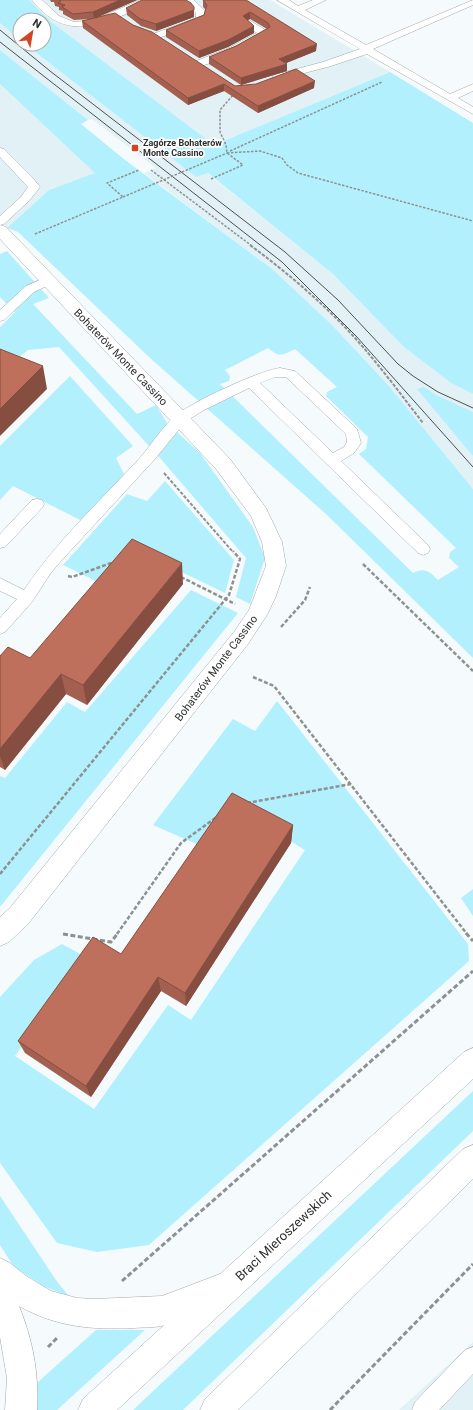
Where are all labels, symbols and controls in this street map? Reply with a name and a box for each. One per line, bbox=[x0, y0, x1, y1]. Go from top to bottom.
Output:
north arrow bbox=[12, 12, 52, 52]
text: N bbox=[30, 16, 44, 32]
place label: Zagórze Bohaterów Monte Cassino bbox=[143, 138, 222, 158]
marker: Zagórze Bohaterów Monte Cassino bbox=[130, 143, 140, 153]
street label: Bohaterów Monte Cassino bbox=[71, 306, 170, 408]
street label: Bohaterów Monte Cassino bbox=[172, 613, 260, 724]
street label: Braci Mieroszewskich bbox=[232, 1187, 334, 1284]

